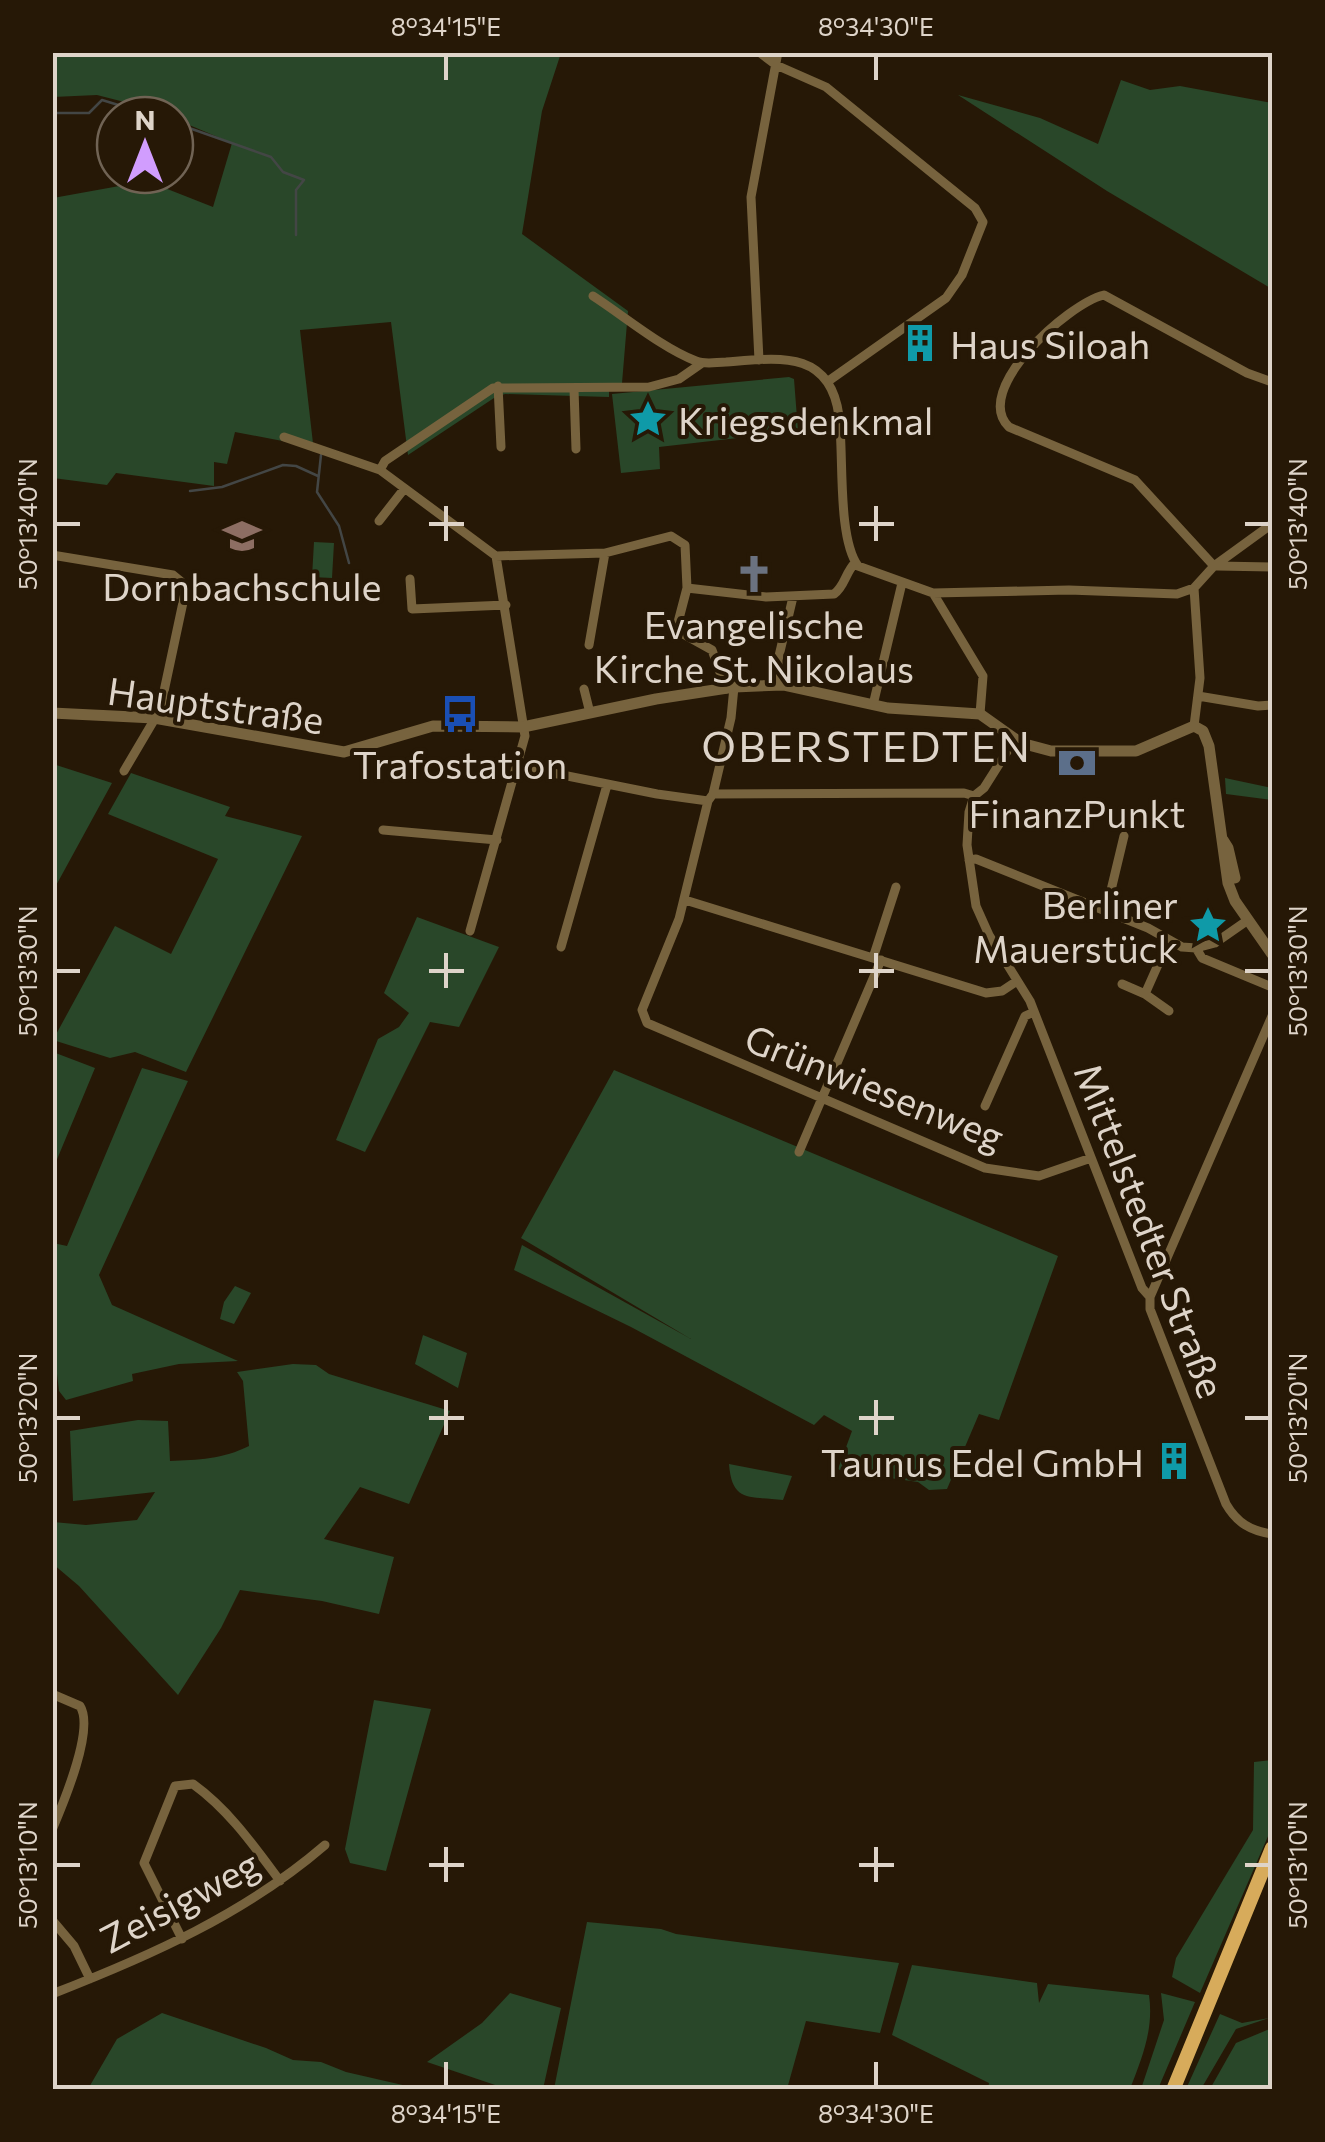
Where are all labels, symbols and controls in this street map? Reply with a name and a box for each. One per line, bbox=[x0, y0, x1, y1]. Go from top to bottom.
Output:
text: 8°34'15"E bbox=[391, 11, 501, 41]
text: 8°34'30"E bbox=[818, 11, 934, 41]
north arrow bbox=[95, 95, 195, 195]
text: N bbox=[135, 102, 156, 136]
place label: Haus Siloah bbox=[950, 320, 1150, 367]
building icon: Haus Siloah bbox=[899, 322, 941, 364]
place label: Kriegsdenkmal bbox=[678, 396, 933, 443]
place icon: Kriegsdenkmal bbox=[627, 398, 669, 440]
text: 50°13'40"N bbox=[12, 458, 42, 590]
text: 50°13'40"N bbox=[1282, 458, 1312, 590]
school or university icon: Dornbachschule bbox=[221, 515, 263, 557]
church icon: Evangelische Kirche St. Nikolaus bbox=[733, 553, 775, 595]
place label: Dornbachschule bbox=[102, 562, 382, 609]
place label: Evangelische Kirche St. Nikolaus bbox=[594, 600, 914, 691]
street label: Hauptstraße bbox=[105, 666, 327, 742]
bus stop icon: Trafostation bbox=[439, 693, 481, 735]
district label: OBERSTEDTEN bbox=[701, 719, 1033, 771]
place label: Trafostation bbox=[353, 740, 567, 787]
bank icon: FinanzPunkt bbox=[1056, 742, 1098, 784]
place label: FinanzPunkt bbox=[969, 789, 1185, 836]
place label: Berliner Mauerstück bbox=[973, 880, 1178, 971]
place icon: Berliner Mauerstück bbox=[1187, 904, 1229, 946]
text: 50°13'30"N bbox=[12, 905, 42, 1037]
text: 50°13'30"N bbox=[1282, 905, 1312, 1037]
street label: Grünwiesenweg bbox=[739, 1013, 1011, 1159]
street label: Mittelstedter Straße bbox=[1066, 1056, 1236, 1404]
text: 50°13'20"N bbox=[12, 1353, 42, 1483]
text: 50°13'20"N bbox=[1282, 1353, 1312, 1483]
place label: Taunus Edel GmbH bbox=[821, 1438, 1144, 1485]
building icon: Taunus Edel GmbH bbox=[1153, 1440, 1195, 1482]
text: 50°13'10"N bbox=[12, 1801, 42, 1929]
text: 50°13'10"N bbox=[1282, 1801, 1312, 1929]
street label: Zeisigweg bbox=[91, 1839, 267, 1961]
text: 8°34'15"E bbox=[391, 2098, 501, 2128]
text: 8°34'30"E bbox=[818, 2098, 934, 2128]

